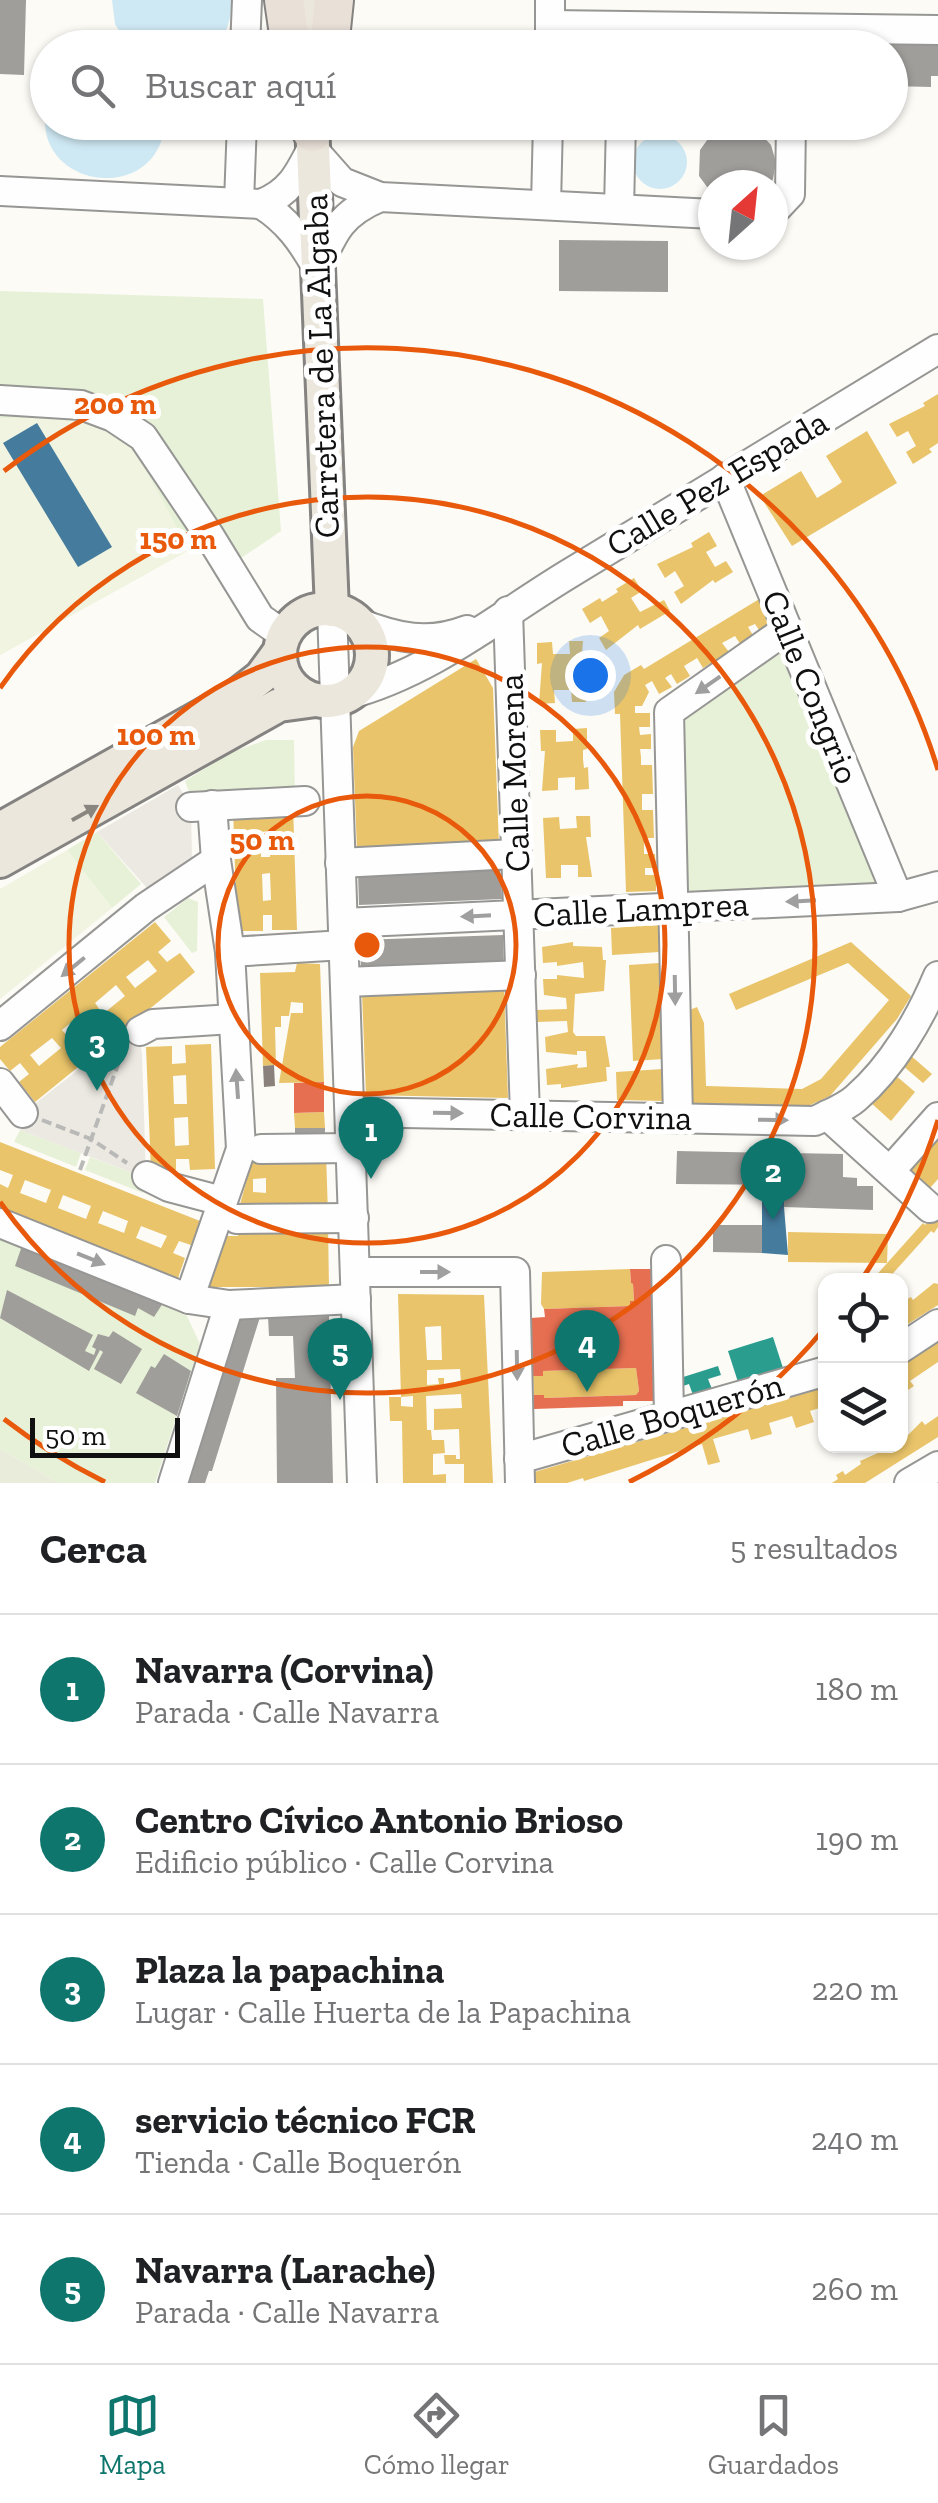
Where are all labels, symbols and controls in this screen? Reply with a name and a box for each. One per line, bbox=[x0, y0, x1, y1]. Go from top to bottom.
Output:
search box bbox=[30, 30, 908, 140]
icon: search bbox=[65, 58, 120, 113]
text: Buscar aquí bbox=[145, 62, 336, 108]
north arrow bbox=[698, 170, 788, 260]
street label: Carretera de La Algaba bbox=[294, 193, 348, 539]
text: 200 m bbox=[74, 386, 156, 422]
street label: Calle Pez Espada bbox=[599, 400, 835, 566]
text: 150 m bbox=[140, 521, 216, 557]
street label: Calle Congrio bbox=[753, 584, 869, 790]
your location bbox=[565, 650, 616, 701]
street label: Calle Morena bbox=[490, 673, 538, 873]
one-way arrow bbox=[694, 675, 721, 694]
text: 100 m bbox=[117, 717, 195, 753]
one-way arrow bbox=[71, 805, 99, 823]
text: 50 m bbox=[230, 822, 294, 858]
street label: Calle Lamprea bbox=[532, 882, 750, 936]
one-way arrow bbox=[784, 893, 816, 909]
one-way arrow bbox=[459, 909, 491, 925]
centre of rings bbox=[349, 927, 385, 963]
one-way arrow bbox=[60, 956, 85, 977]
one-way arrow bbox=[668, 975, 684, 1007]
pin: 3 bbox=[64, 1008, 130, 1091]
one-way arrow bbox=[229, 1067, 245, 1099]
street label: Calle Corvina bbox=[489, 1093, 693, 1139]
pin: 1 bbox=[338, 1096, 404, 1179]
one-way arrow bbox=[433, 1106, 465, 1122]
one-way arrow bbox=[758, 1113, 790, 1129]
pin: 2 bbox=[740, 1138, 806, 1220]
one-way arrow bbox=[76, 1252, 106, 1268]
one-way arrow bbox=[420, 1264, 452, 1280]
map controls bbox=[818, 1273, 908, 1453]
button: locate bbox=[818, 1273, 908, 1363]
pin: 4 bbox=[554, 1310, 620, 1392]
pin: 5 bbox=[308, 1318, 372, 1400]
one-way arrow bbox=[509, 1350, 525, 1382]
street label: Calle Boquerón bbox=[556, 1363, 788, 1467]
button: layers bbox=[818, 1363, 908, 1453]
scale bar bbox=[30, 1413, 180, 1458]
text: 50 m bbox=[45, 1419, 106, 1452]
text: Cerca bbox=[40, 1523, 147, 1574]
text: 5 resultados bbox=[730, 1529, 898, 1567]
text: Navarra (Corvina) bbox=[135, 1647, 434, 1693]
text: 1 bbox=[66, 1670, 79, 1708]
text: 180 m bbox=[815, 1670, 898, 1708]
text: Parada · Calle Navarra bbox=[135, 1693, 439, 1731]
text: Centro Cívico Antonio Brioso bbox=[135, 1797, 623, 1843]
text: 2 bbox=[64, 1820, 81, 1858]
text: 190 m bbox=[815, 1820, 898, 1858]
text: Edificio público · Calle Corvina bbox=[135, 1843, 554, 1881]
text: Plaza la papachina bbox=[135, 1947, 444, 1993]
text: 3 bbox=[64, 1970, 81, 2008]
text: 220 m bbox=[812, 1970, 898, 2008]
text: Lugar · Calle Huerta de la Papachina bbox=[135, 1993, 631, 2031]
text: servicio técnico FCR bbox=[135, 2097, 476, 2143]
text: 4 bbox=[63, 2120, 82, 2158]
text: 240 m bbox=[811, 2120, 898, 2158]
text: Tienda · Calle Boquerón bbox=[135, 2143, 461, 2181]
text: Navarra (Larache) bbox=[135, 2247, 435, 2293]
text: 5 bbox=[64, 2270, 81, 2308]
text: 260 m bbox=[811, 2270, 898, 2308]
text: Parada · Calle Navarra bbox=[135, 2293, 439, 2331]
tab: Mapa bbox=[99, 2388, 166, 2481]
tab: Cómo llegar bbox=[364, 2388, 510, 2481]
tab: Guardados bbox=[708, 2388, 839, 2481]

